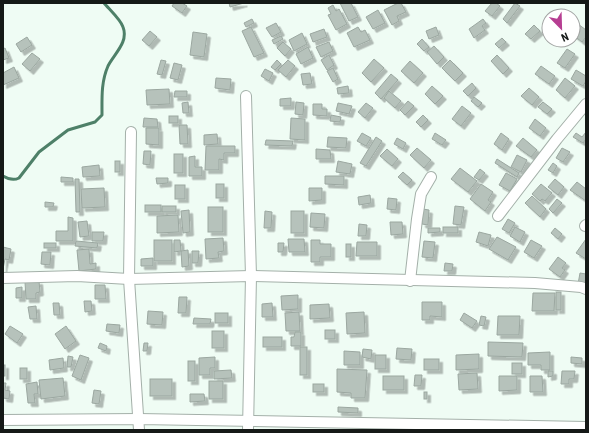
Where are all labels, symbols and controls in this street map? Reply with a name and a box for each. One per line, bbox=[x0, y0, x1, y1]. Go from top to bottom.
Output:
north arrow bbox=[541, 8, 581, 48]
text: N bbox=[559, 29, 570, 44]

